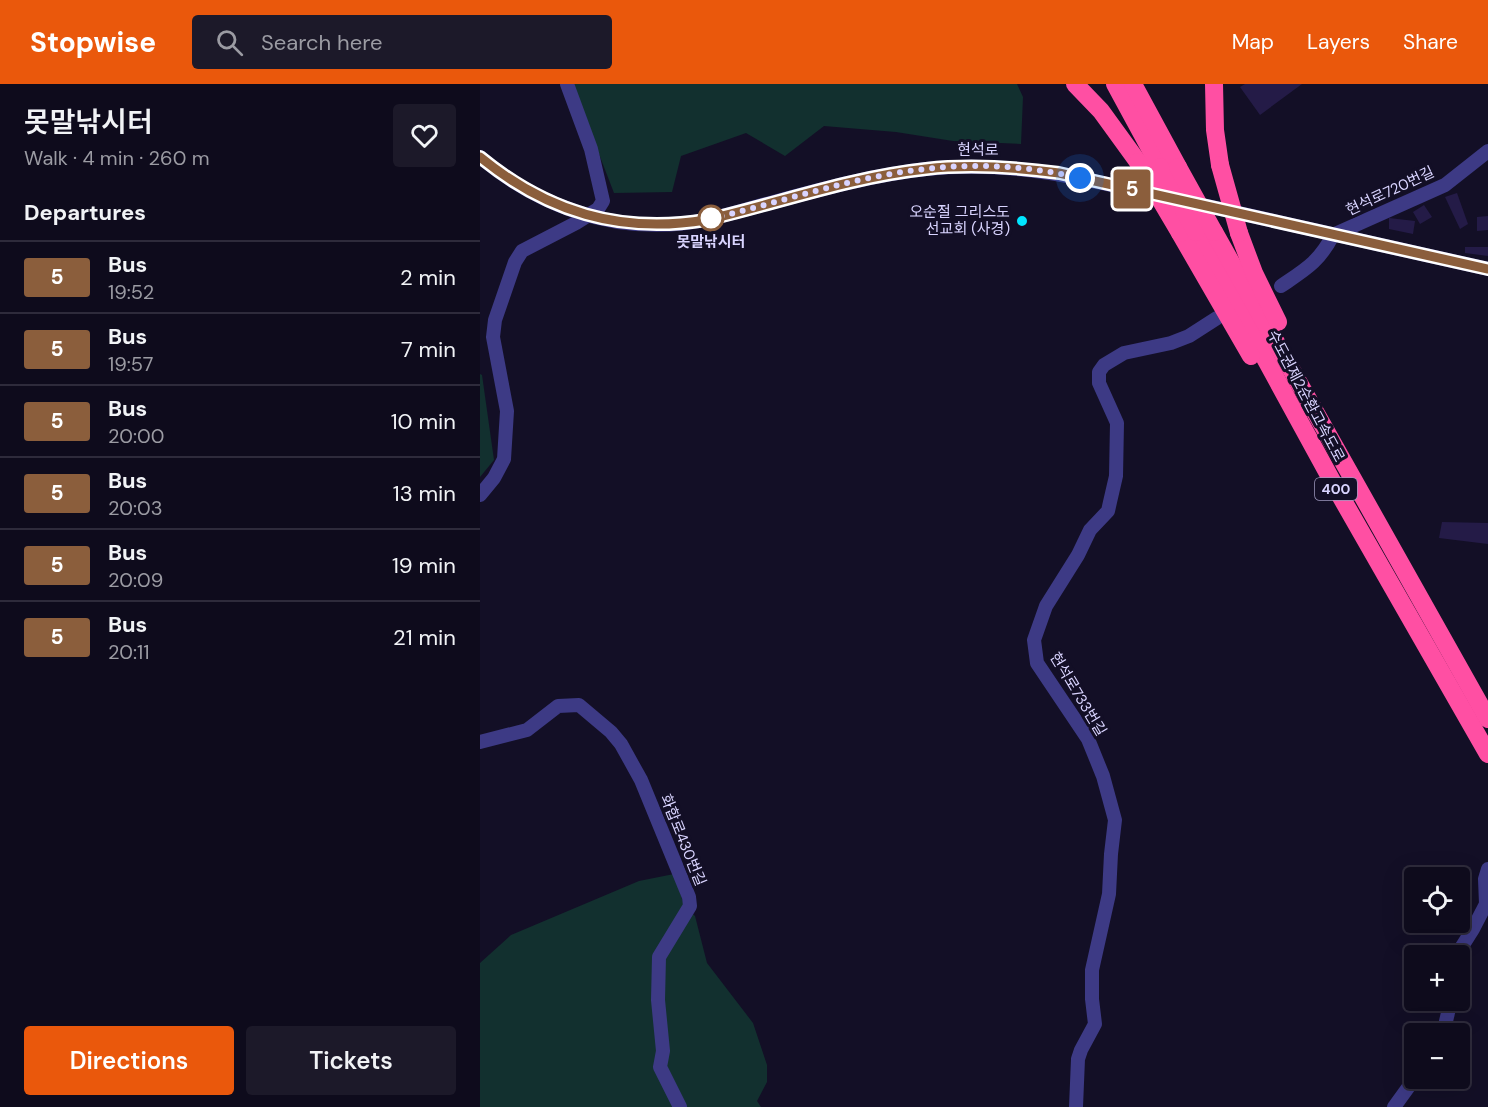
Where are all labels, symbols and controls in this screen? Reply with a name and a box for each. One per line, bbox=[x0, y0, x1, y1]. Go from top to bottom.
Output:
search box bbox=[192, 15, 612, 69]
text: Stopwise bbox=[30, 24, 156, 61]
icon: search bbox=[213, 26, 246, 59]
text: Search here bbox=[261, 28, 382, 57]
text: Map bbox=[1232, 28, 1274, 56]
text: Layers bbox=[1307, 28, 1370, 56]
text: Share bbox=[1403, 28, 1458, 56]
text: 못말낚시터 bbox=[24, 104, 153, 141]
button: heart bbox=[393, 104, 456, 167]
street label: 현석로 bbox=[957, 140, 999, 160]
text: Walk · 4 min · 260 m bbox=[24, 145, 209, 171]
street label: 현석로720번길 bbox=[1343, 162, 1437, 220]
your location bbox=[1065, 163, 1095, 193]
line badge: 5 bbox=[1112, 170, 1152, 208]
text: 5 bbox=[1125, 175, 1139, 203]
text: Departures bbox=[24, 198, 146, 227]
place label: 오순절 그리스도 선교회 (사경) bbox=[909, 202, 1010, 239]
marker: 못말낚시터 bbox=[698, 205, 724, 231]
marker: 오순절 그리스도 선교회 (사경) bbox=[1015, 214, 1029, 228]
place label: 못말낚시터 bbox=[676, 232, 746, 252]
text: Bus bbox=[108, 250, 147, 279]
text: 5 bbox=[50, 263, 64, 291]
text: 2 min bbox=[400, 263, 456, 292]
text: 19:52 bbox=[108, 279, 154, 305]
text: Bus bbox=[108, 322, 147, 351]
street label: 수도권제2순환고속도로 bbox=[1263, 327, 1349, 465]
text: 5 bbox=[50, 335, 64, 363]
text: 7 min bbox=[401, 335, 456, 364]
text: 19:57 bbox=[108, 351, 153, 377]
text: Bus bbox=[108, 394, 147, 423]
text: 5 bbox=[50, 407, 64, 435]
text: 10 min bbox=[391, 407, 456, 436]
text: 20:00 bbox=[108, 423, 164, 449]
text: Bus bbox=[108, 466, 147, 495]
road number: 400 bbox=[1315, 478, 1357, 500]
text: 5 bbox=[50, 479, 64, 507]
text: 13 min bbox=[393, 479, 456, 508]
text: 20:03 bbox=[108, 495, 163, 521]
text: Bus bbox=[108, 538, 147, 567]
text: 5 bbox=[50, 551, 64, 579]
text: 19 min bbox=[392, 551, 456, 580]
text: 20:09 bbox=[108, 567, 163, 593]
text: Bus bbox=[108, 610, 147, 639]
text: 5 bbox=[50, 623, 64, 651]
text: 21 min bbox=[393, 623, 456, 652]
text: 20:11 bbox=[108, 639, 150, 665]
street label: 현석로733번길 bbox=[1045, 648, 1111, 740]
street label: 화합로430번길 bbox=[656, 791, 710, 889]
map controls bbox=[1404, 867, 1470, 1089]
button: locate bbox=[1404, 867, 1470, 933]
button: + bbox=[1404, 945, 1470, 1011]
button: − bbox=[1404, 1023, 1470, 1089]
button: Directions bbox=[24, 1026, 234, 1095]
button: Tickets bbox=[246, 1026, 456, 1095]

